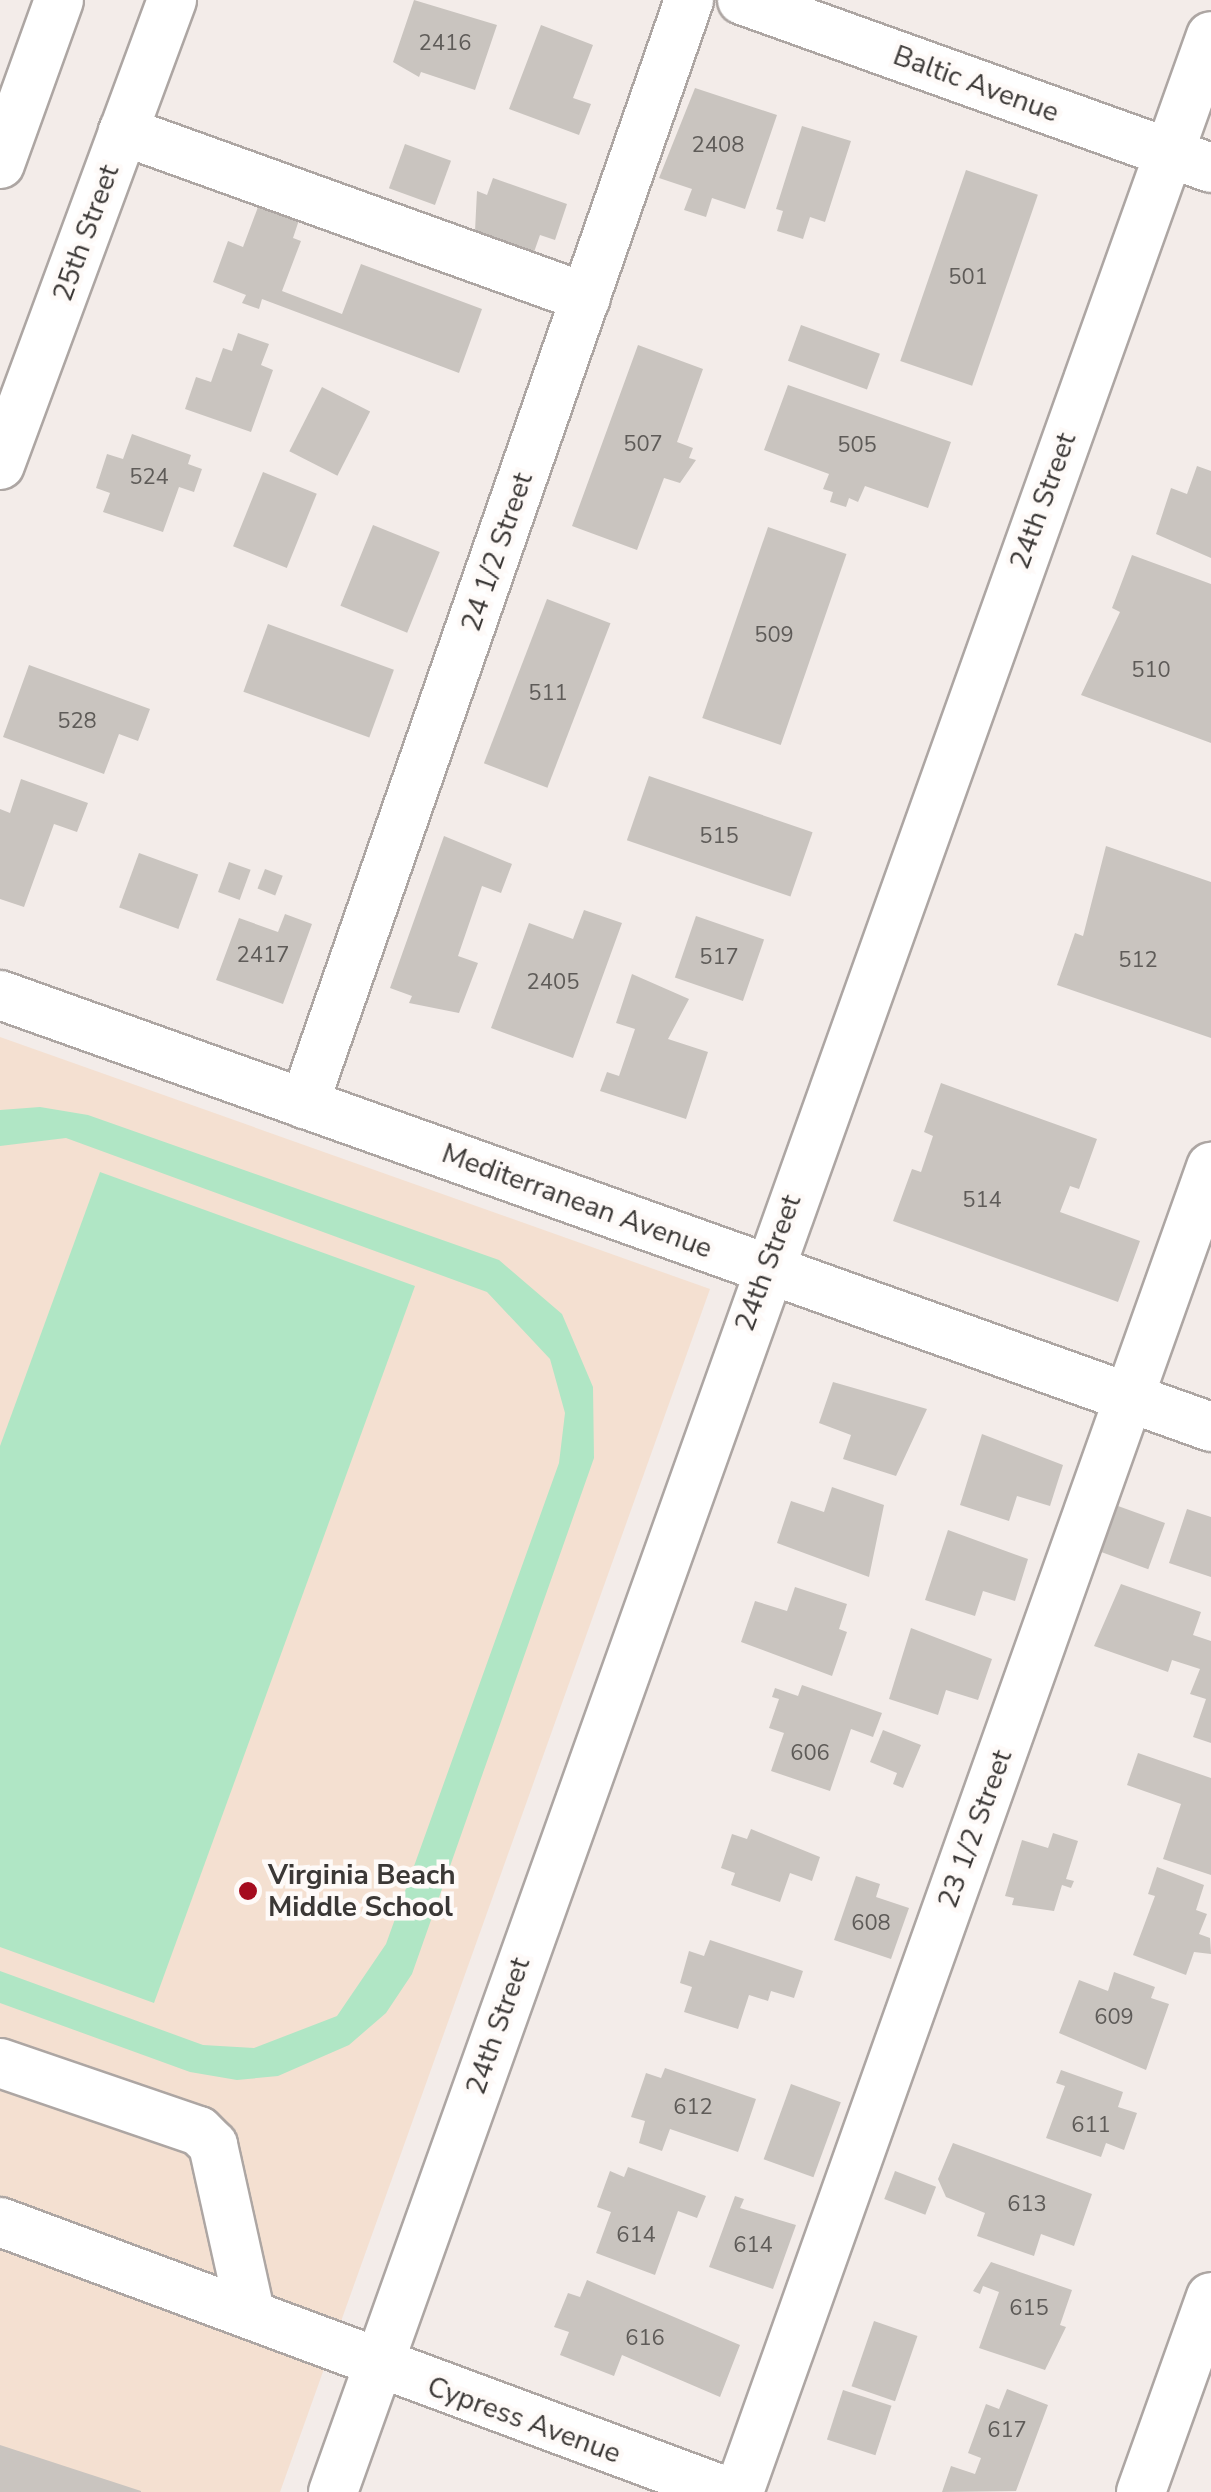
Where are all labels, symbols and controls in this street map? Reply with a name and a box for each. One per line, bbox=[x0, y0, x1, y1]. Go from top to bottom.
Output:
house number: 2416 bbox=[419, 31, 471, 57]
street label: Baltic Avenue bbox=[889, 39, 1063, 129]
house number: 2408 bbox=[692, 133, 744, 159]
street label: 25th Street bbox=[46, 160, 126, 306]
house number: 501 bbox=[948, 265, 988, 291]
street label: 24th Street bbox=[1003, 428, 1083, 574]
house number: 507 bbox=[623, 432, 663, 458]
house number: 505 bbox=[837, 433, 877, 459]
house number: 524 bbox=[129, 465, 169, 491]
street label: 24 1/2 Street bbox=[454, 468, 540, 636]
house number: 509 bbox=[754, 623, 794, 649]
house number: 510 bbox=[1131, 658, 1171, 684]
house number: 511 bbox=[528, 681, 568, 707]
house number: 528 bbox=[57, 709, 97, 735]
house number: 515 bbox=[699, 824, 739, 850]
house number: 2417 bbox=[237, 943, 289, 969]
house number: 517 bbox=[699, 945, 739, 971]
house number: 512 bbox=[1118, 948, 1158, 974]
house number: 2405 bbox=[527, 970, 579, 996]
street label: Mediterranean Avenue bbox=[437, 1136, 717, 1266]
house number: 514 bbox=[962, 1188, 1002, 1214]
street label: 24th Street bbox=[728, 1190, 808, 1336]
house number: 606 bbox=[790, 1741, 830, 1767]
street label: 23 1/2 Street bbox=[931, 1745, 1019, 1913]
place label: Virginia Beach Middle School bbox=[268, 1858, 456, 1924]
marker: Virginia Beach Middle School bbox=[237, 1880, 259, 1902]
house number: 608 bbox=[851, 1911, 891, 1937]
street label: 24th Street bbox=[459, 1953, 537, 2099]
house number: 609 bbox=[1094, 2005, 1134, 2031]
house number: 612 bbox=[673, 2095, 713, 2121]
house number: 611 bbox=[1071, 2113, 1111, 2139]
house number: 613 bbox=[1007, 2192, 1047, 2218]
house number: 614 bbox=[616, 2223, 656, 2249]
house number: 614 bbox=[733, 2233, 773, 2259]
house number: 615 bbox=[1009, 2296, 1049, 2322]
house number: 616 bbox=[625, 2326, 665, 2352]
street label: Cypress Avenue bbox=[423, 2369, 625, 2471]
house number: 617 bbox=[987, 2418, 1027, 2444]

